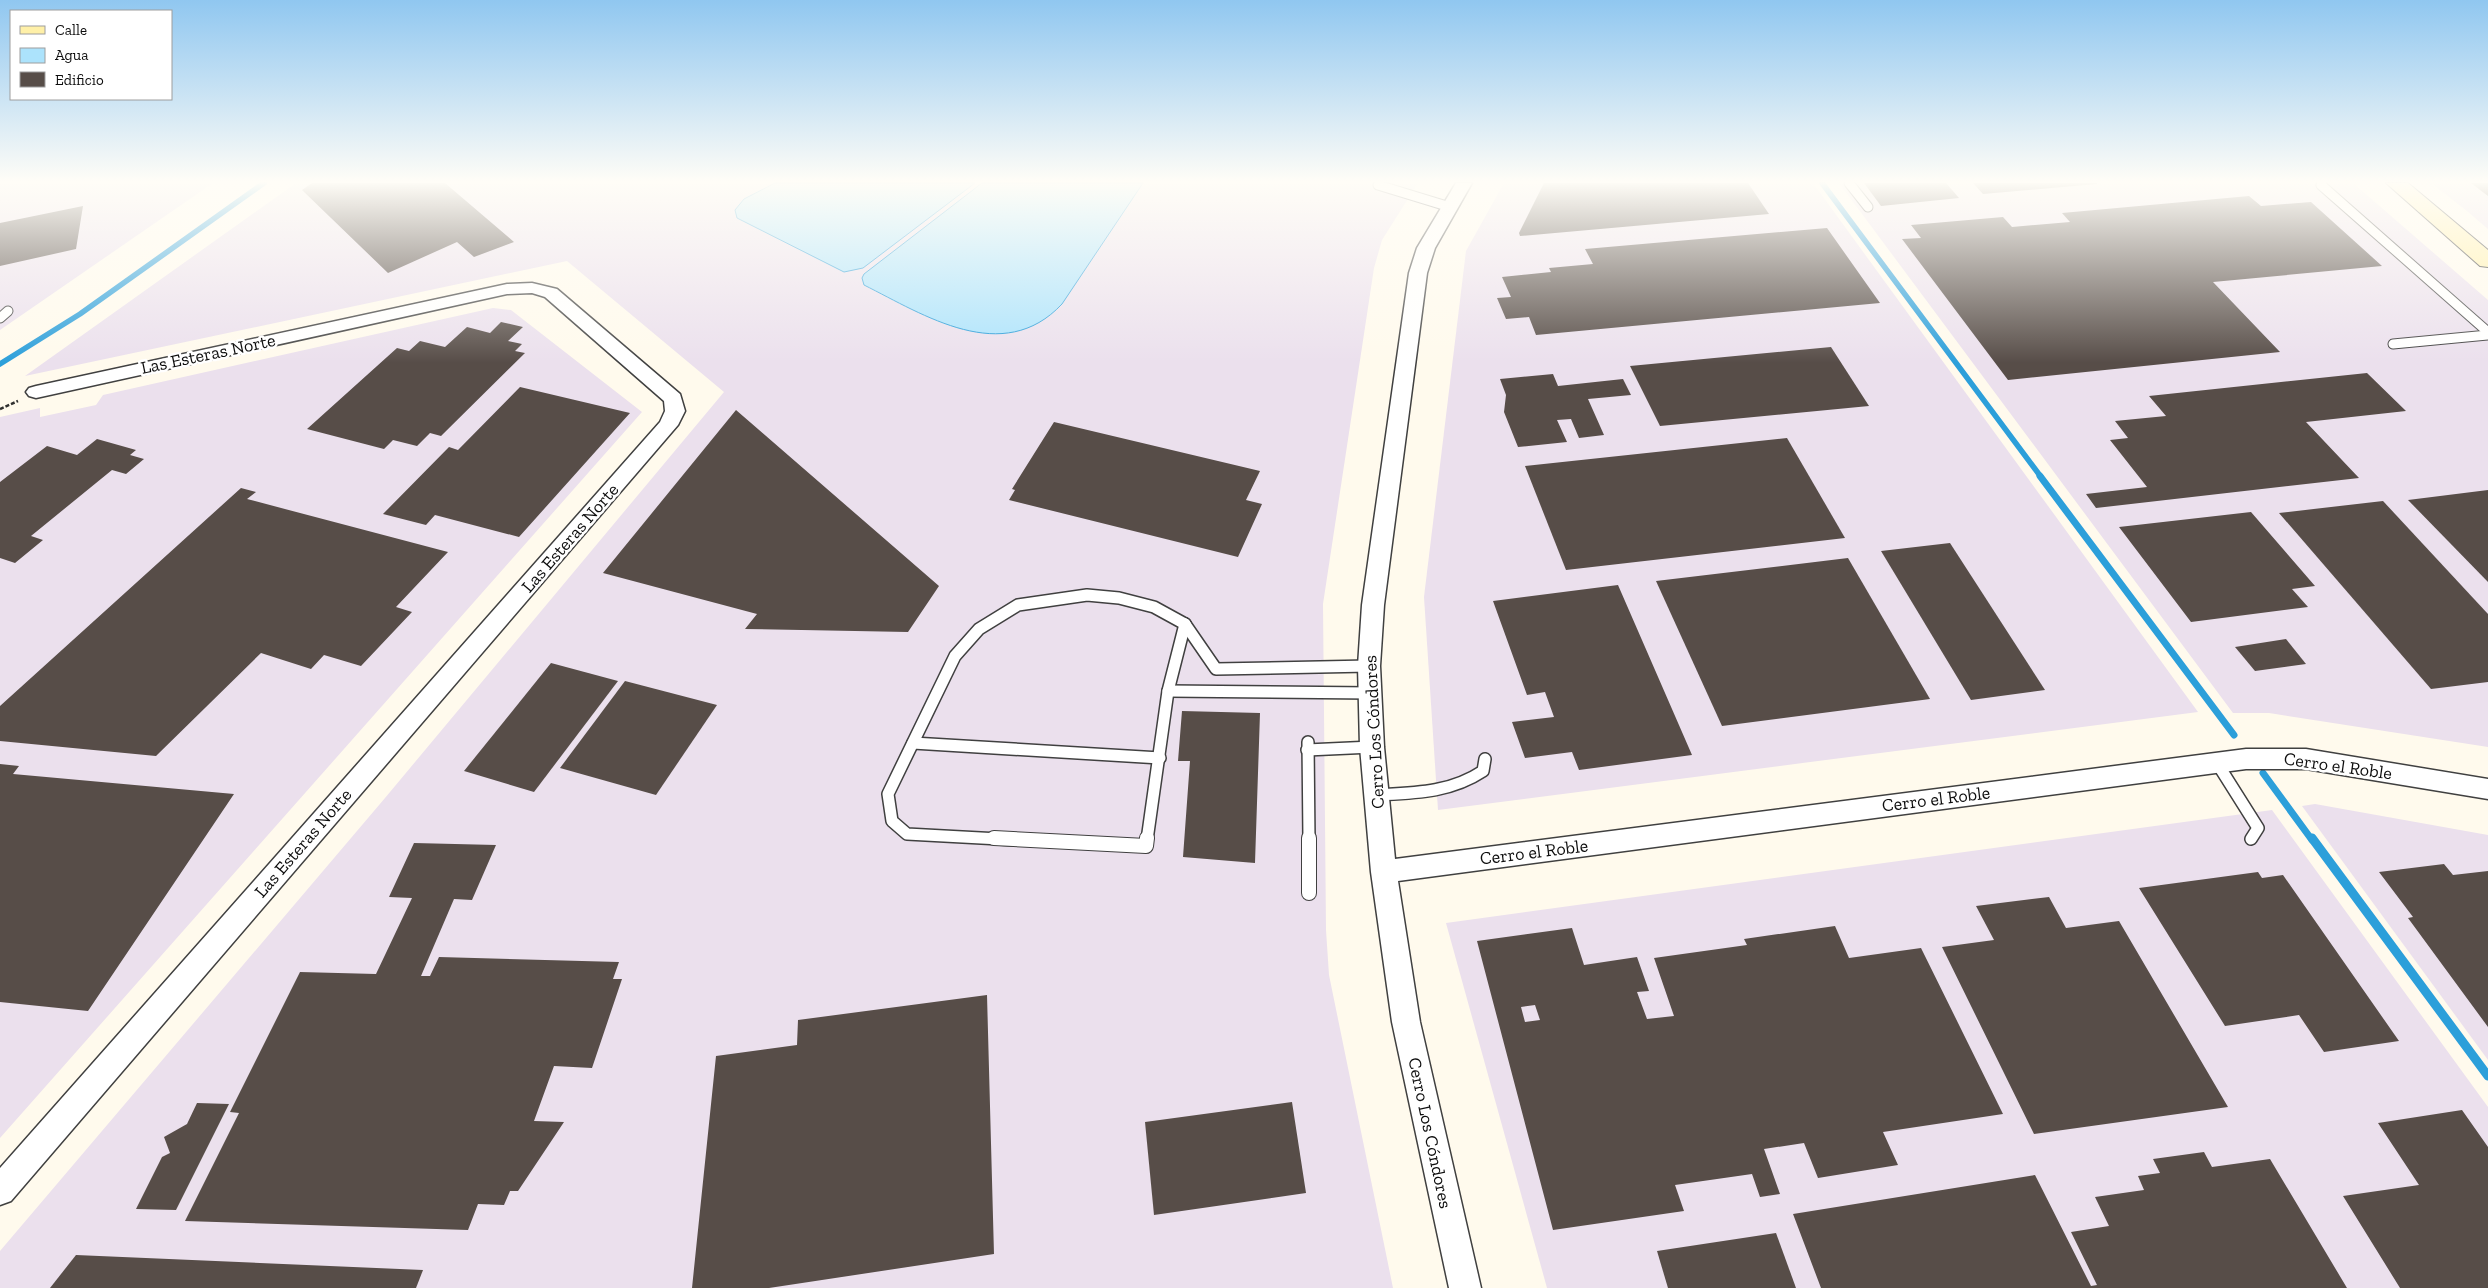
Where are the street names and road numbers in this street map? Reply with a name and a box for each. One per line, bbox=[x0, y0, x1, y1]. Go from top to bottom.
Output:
street label: Las Esteras Norte bbox=[139, 329, 277, 379]
street label: Las Esteras Norte bbox=[517, 479, 623, 597]
street label: Cerro Los Cóndores bbox=[1359, 655, 1389, 809]
street label: Cerro el Roble bbox=[2283, 748, 2393, 784]
street label: Cerro el Roble bbox=[1881, 781, 1991, 817]
street label: Las Esteras Norte bbox=[250, 784, 356, 902]
street label: Cerro el Roble bbox=[1479, 834, 1589, 870]
street label: Cerro Los Cóndores bbox=[1403, 1056, 1457, 1211]

